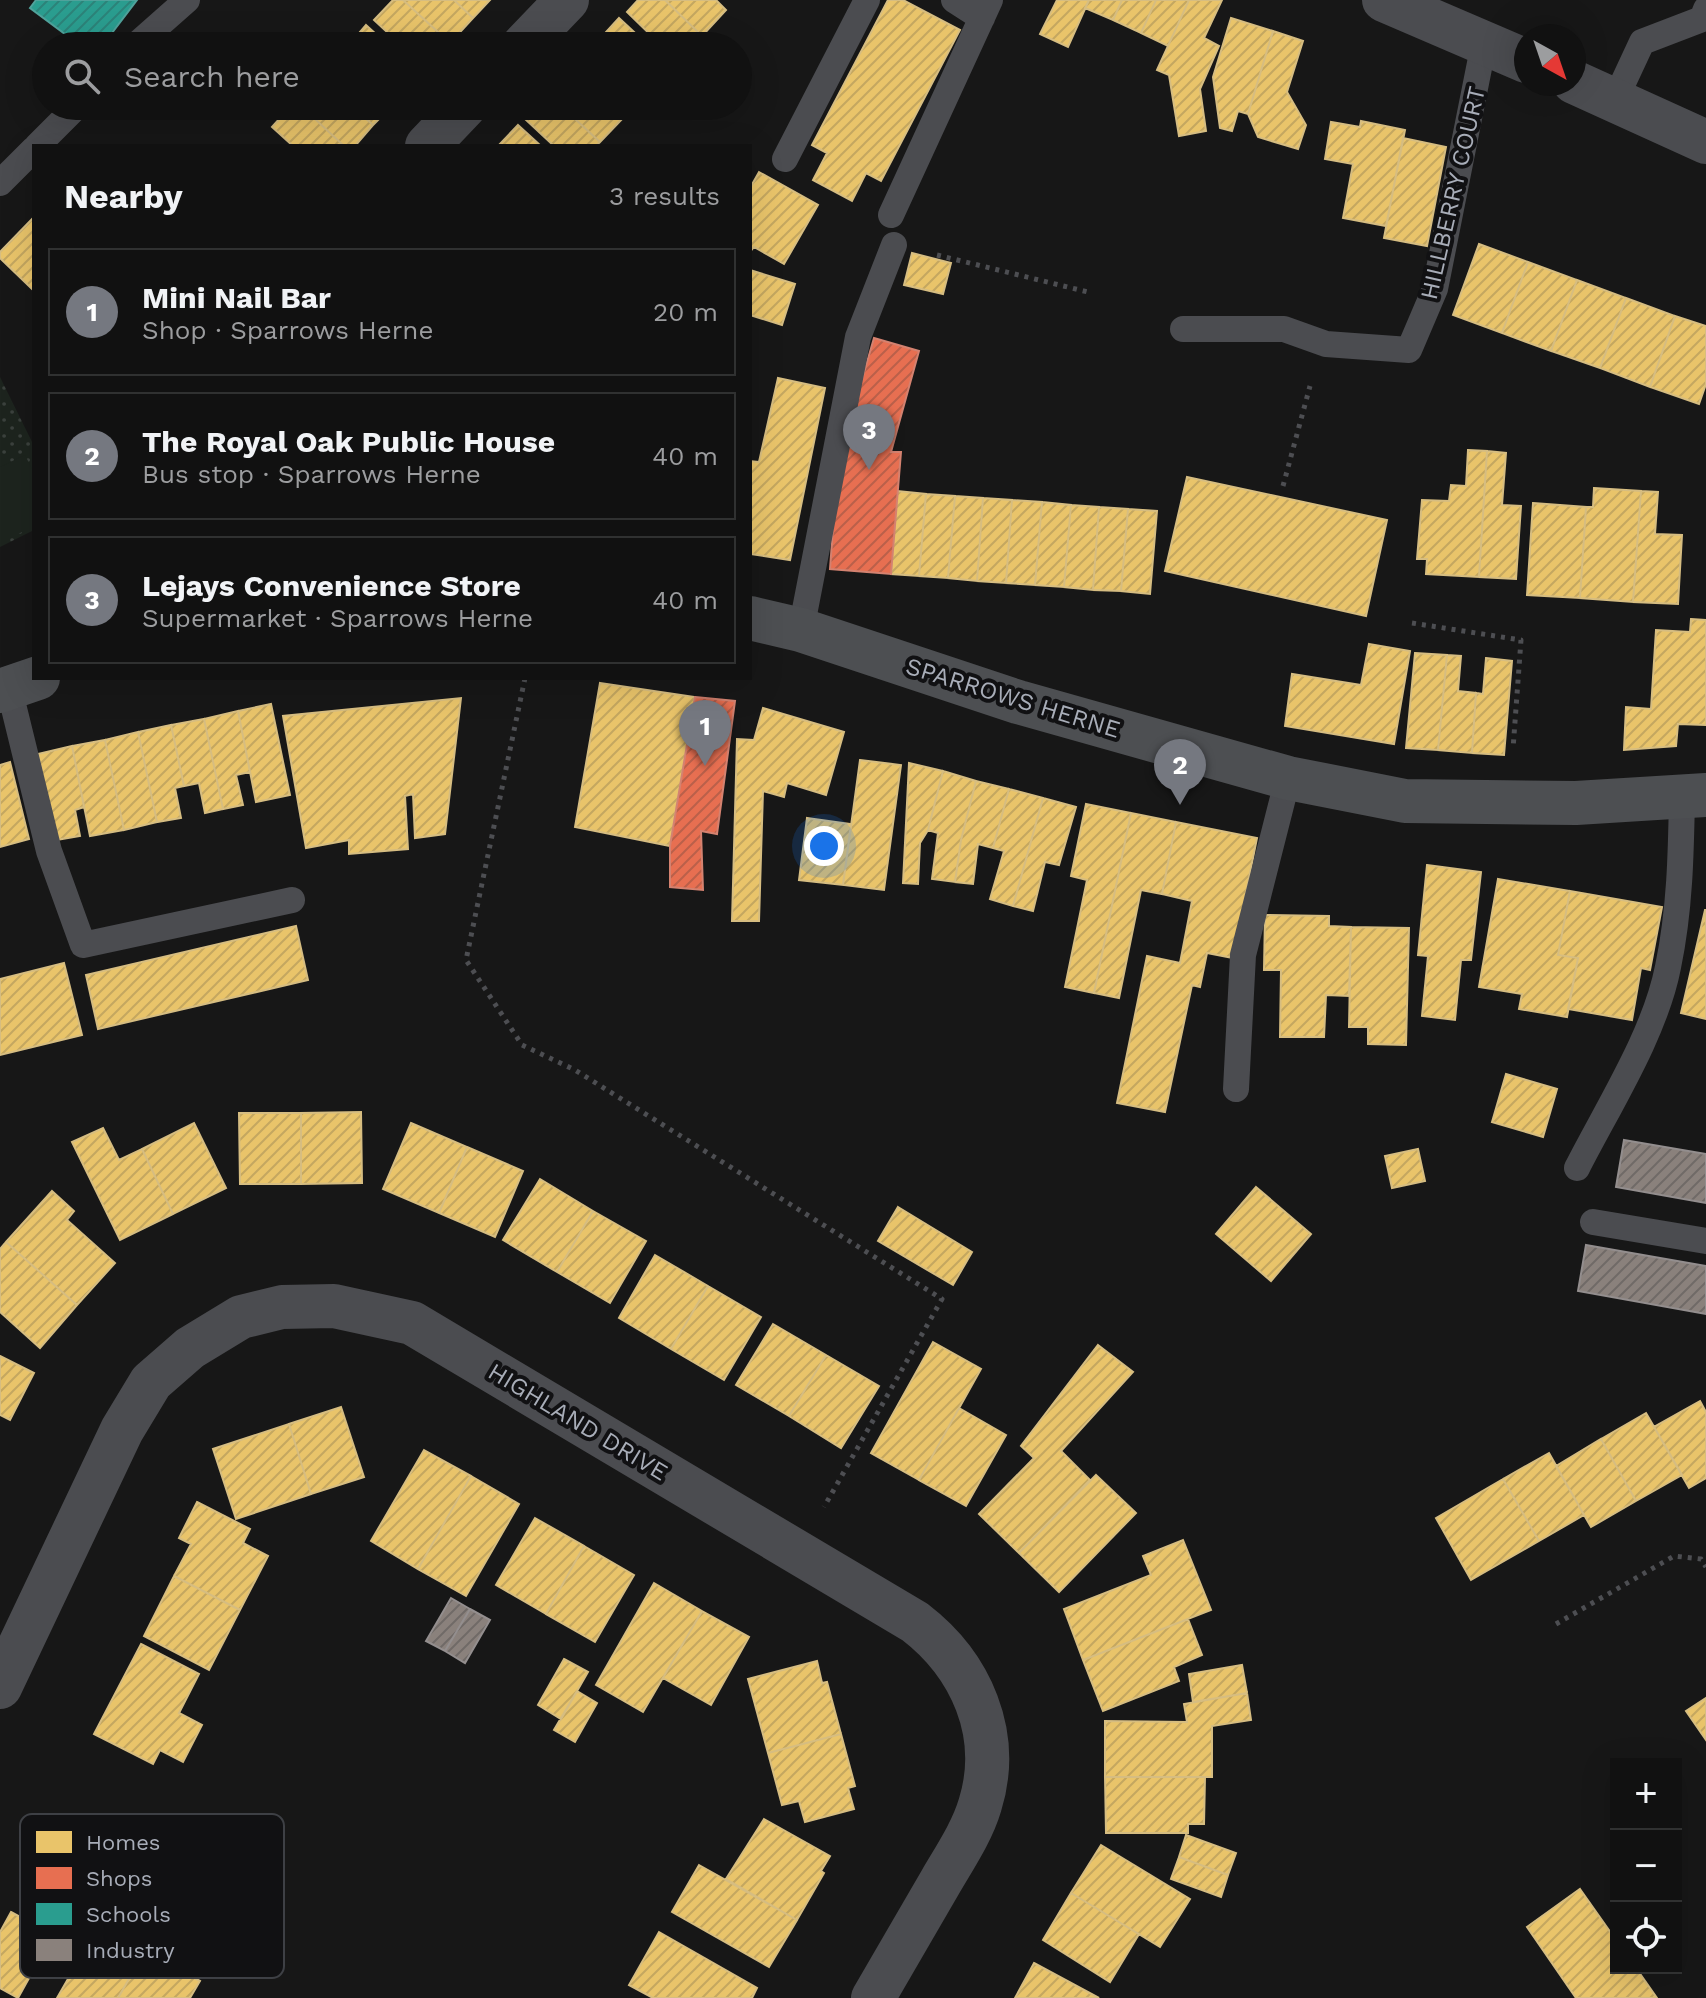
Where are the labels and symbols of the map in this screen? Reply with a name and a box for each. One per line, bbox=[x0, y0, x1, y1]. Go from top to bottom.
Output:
north arrow bbox=[1514, 24, 1586, 96]
street label: HILLBERRY COURT bbox=[1415, 84, 1491, 302]
pin: 3 bbox=[843, 404, 895, 470]
street label: SPARROWS HERNE bbox=[903, 652, 1123, 744]
pin: 1 bbox=[679, 700, 731, 766]
pin: 2 bbox=[1154, 739, 1206, 805]
your location bbox=[804, 826, 844, 866]
street label: HIGHLAND DRIVE bbox=[483, 1357, 673, 1487]
legend bbox=[20, 1814, 284, 1978]
text: Homes bbox=[86, 1830, 160, 1855]
text: Shops bbox=[86, 1866, 152, 1891]
text: Schools bbox=[86, 1902, 171, 1927]
text: Industry bbox=[86, 1938, 175, 1963]

